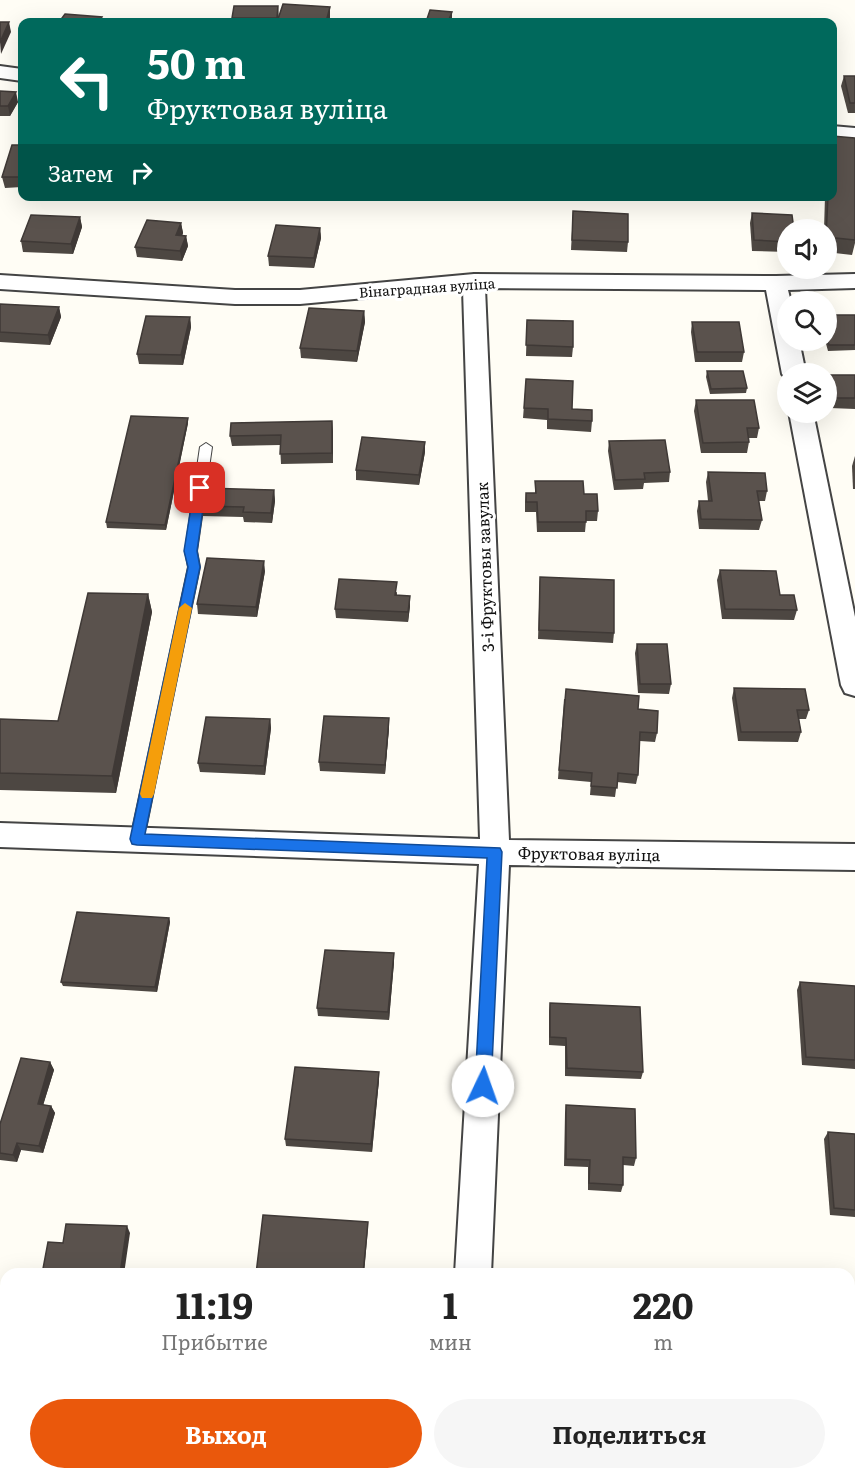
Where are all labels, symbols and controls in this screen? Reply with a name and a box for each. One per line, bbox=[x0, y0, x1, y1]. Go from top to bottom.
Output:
text: 50 m bbox=[147, 30, 246, 92]
icon: left bbox=[48, 42, 126, 120]
text: Фруктовая вуліца bbox=[147, 87, 388, 127]
text: Затем bbox=[48, 156, 113, 189]
icon: right bbox=[125, 156, 158, 189]
map controls bbox=[777, 219, 837, 423]
button: sound bbox=[777, 219, 837, 279]
street label: Вінаградная вуліца bbox=[358, 272, 496, 302]
button: search bbox=[777, 291, 837, 351]
button: layers bbox=[777, 363, 837, 423]
pin bbox=[174, 462, 225, 513]
icon: arrive bbox=[183, 471, 216, 504]
street label: 3-і Фруктовы завулак bbox=[469, 481, 499, 652]
street label: Фруктовая вуліца bbox=[518, 840, 661, 866]
position arrow bbox=[451, 1054, 515, 1118]
text: 11:19 bbox=[176, 1277, 253, 1330]
text: 1 bbox=[443, 1277, 458, 1330]
text: 220 bbox=[633, 1277, 694, 1330]
text: Прибытие bbox=[161, 1326, 268, 1356]
text: мин bbox=[429, 1326, 472, 1356]
text: m bbox=[654, 1326, 673, 1356]
button: Выход bbox=[30, 1399, 422, 1468]
button: Поделиться bbox=[434, 1399, 825, 1468]

